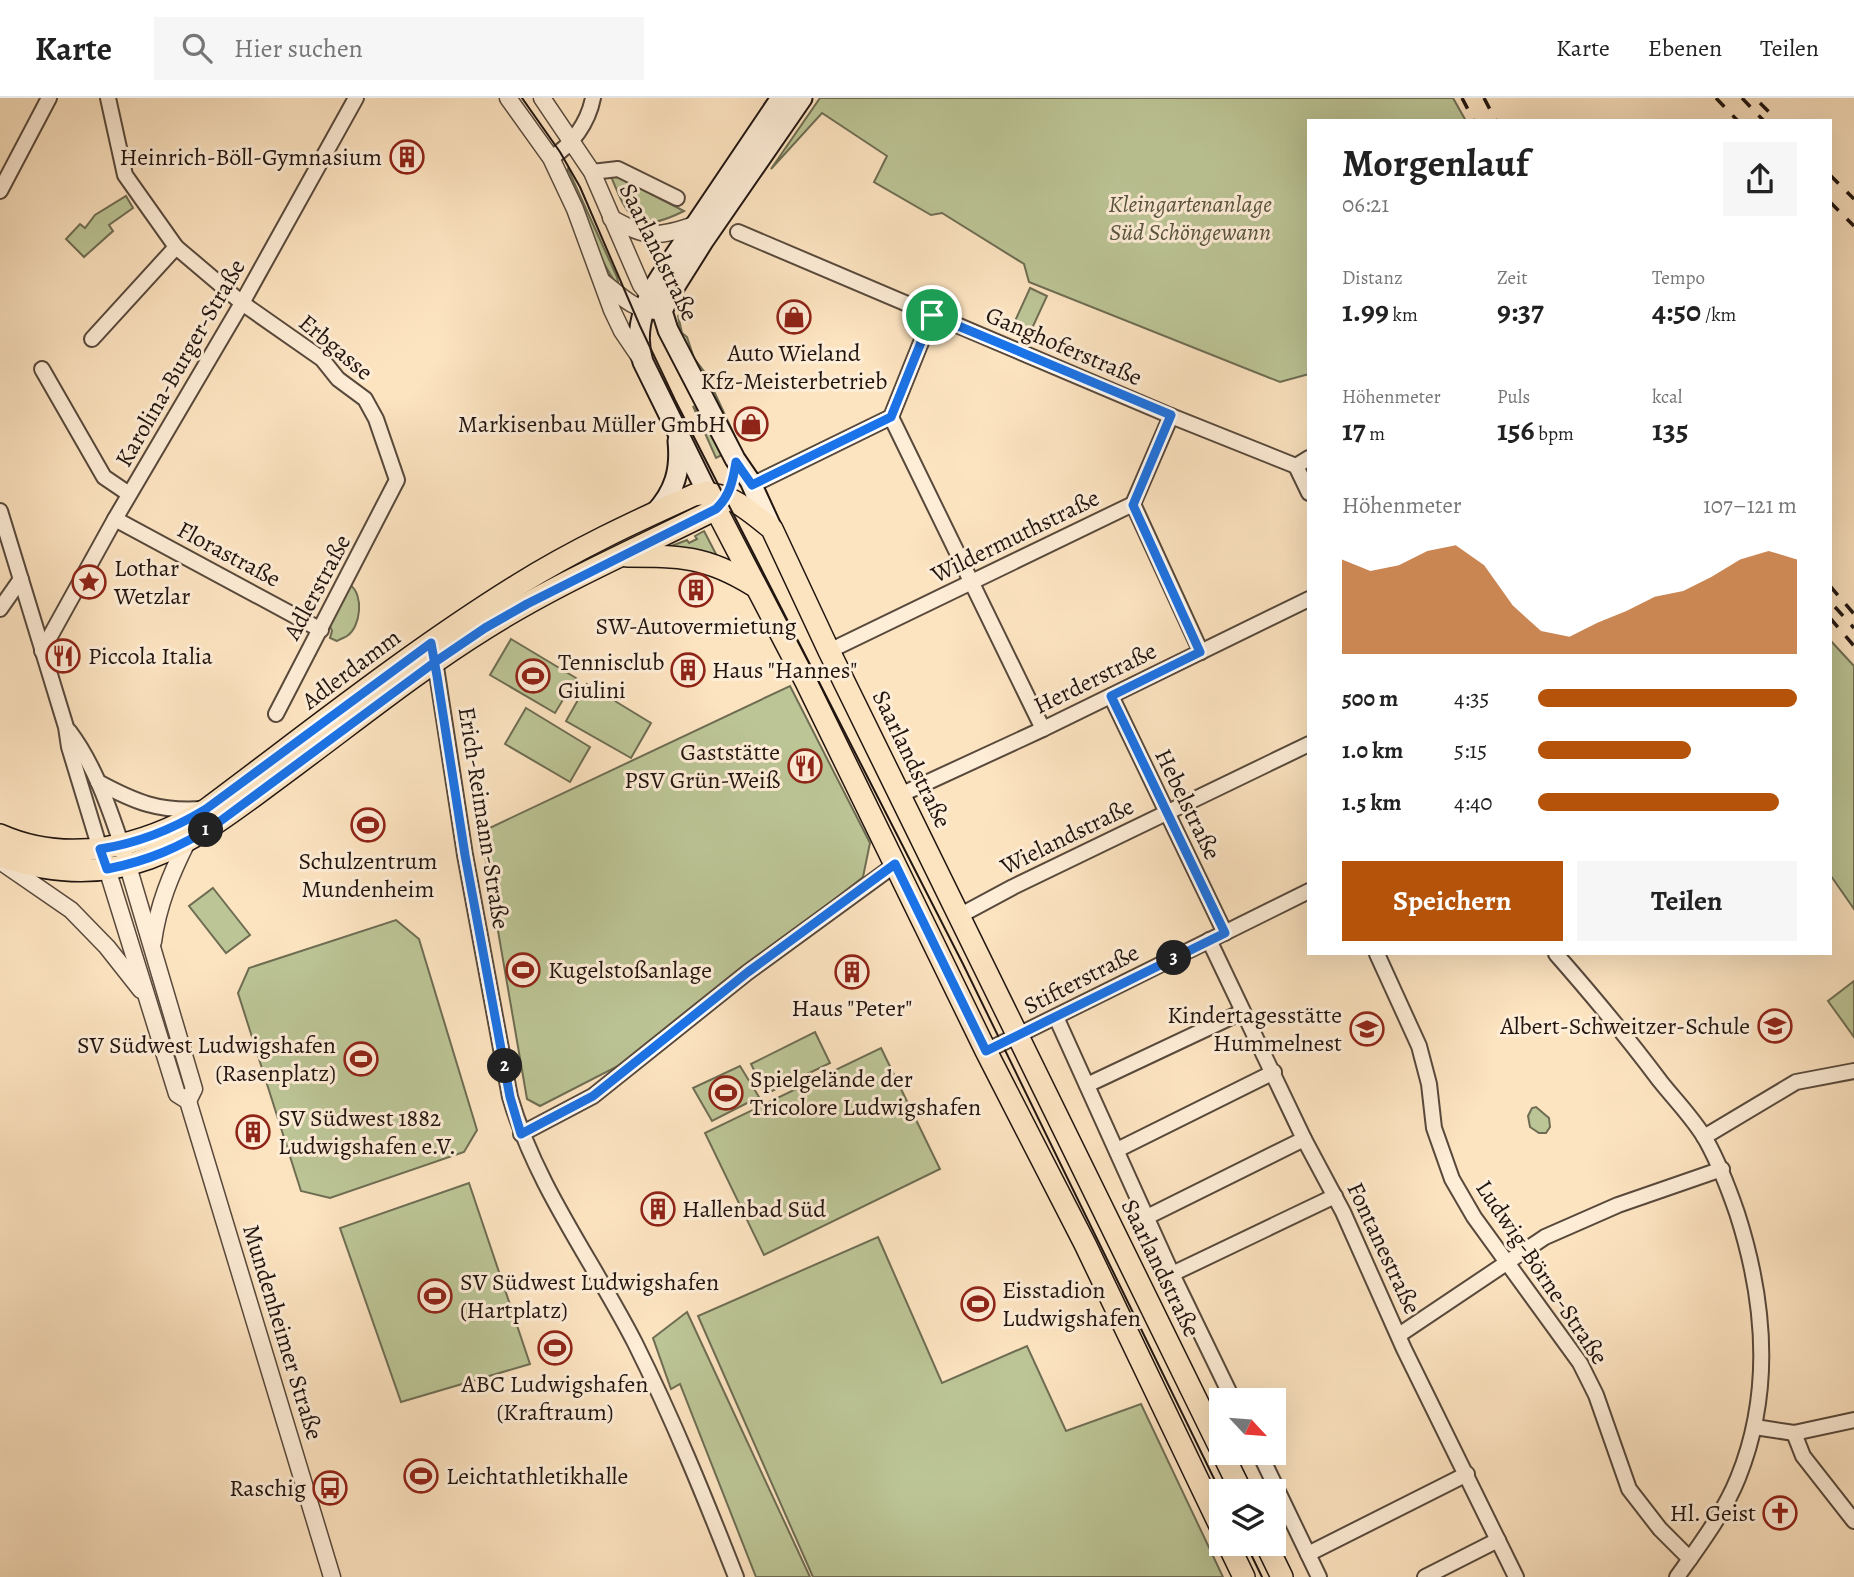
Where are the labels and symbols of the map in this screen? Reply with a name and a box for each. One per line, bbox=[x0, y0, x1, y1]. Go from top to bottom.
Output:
building icon: Heinrich-Böll-Gymnasium bbox=[388, 138, 426, 176]
place label: Heinrich-Böll-Gymnasium bbox=[120, 141, 382, 173]
street label: Saarlandstraße bbox=[612, 178, 706, 326]
park label: Kleingartenanlage Süd Schöngewann bbox=[1108, 188, 1272, 248]
street label: Karolina-Burger-Straße bbox=[107, 253, 253, 473]
pin bbox=[902, 285, 962, 345]
shop icon: Auto Wieland Kfz-Meisterbetrieb bbox=[775, 298, 813, 336]
street label: Ganghoferstraße bbox=[981, 299, 1147, 393]
street label: Erbgasse bbox=[292, 307, 380, 387]
place label: Auto Wieland Kfz-Meisterbetrieb bbox=[700, 337, 888, 397]
shop icon: Markisenbau Müller GmbH bbox=[732, 405, 770, 443]
place label: Markisenbau Müller GmbH bbox=[458, 408, 726, 440]
street label: Wildermuthstraße bbox=[925, 481, 1104, 591]
street label: Florastraße bbox=[172, 513, 286, 595]
street label: Adlerstraße bbox=[275, 529, 358, 646]
place label: Lothar Wetzlar bbox=[113, 552, 191, 612]
place icon: Lothar Wetzlar bbox=[70, 563, 108, 601]
building icon: SW-Autovermietung bbox=[677, 571, 715, 609]
place label: SW-Autovermietung bbox=[596, 610, 796, 642]
street label: Adlerdamm bbox=[294, 621, 407, 717]
street label: Herderstraße bbox=[1028, 635, 1162, 721]
restaurant icon: Piccola Italia bbox=[44, 637, 82, 675]
place label: Piccola Italia bbox=[88, 640, 214, 672]
place label: Tennisclub Giulini bbox=[558, 646, 664, 706]
building icon: Haus "Hannes" bbox=[669, 651, 707, 689]
place label: Haus "Hannes" bbox=[712, 654, 858, 686]
sports icon: Tennisclub Giulini bbox=[514, 657, 552, 695]
street label: Saarlandstraße bbox=[865, 685, 959, 833]
street label: Erich-Reimann-Straße bbox=[451, 705, 517, 931]
place label: Gaststätte PSV Grün-Weiß bbox=[624, 736, 780, 796]
street label: Hebelstraße bbox=[1147, 743, 1229, 865]
restaurant icon: Gaststätte PSV Grün-Weiß bbox=[786, 747, 824, 785]
street label: Wielandstraße bbox=[994, 790, 1139, 883]
sports icon: Schulzentrum Mundenheim bbox=[349, 806, 387, 844]
pin: 1 bbox=[188, 812, 224, 848]
place label: Schulzentrum Mundenheim bbox=[298, 845, 438, 905]
street label: Stifterstraße bbox=[1018, 936, 1144, 1022]
pin: 3 bbox=[1156, 940, 1192, 976]
sports icon: Kugelstoßanlage bbox=[504, 951, 542, 989]
building icon: Haus "Peter" bbox=[833, 953, 871, 991]
place label: Kugelstoßanlage bbox=[548, 954, 712, 986]
place label: Haus "Peter" bbox=[792, 992, 912, 1024]
place label: Kindertagesstätte Hummelnest bbox=[1167, 999, 1342, 1059]
school or university icon: Albert-Schweitzer-Schule bbox=[1756, 1007, 1794, 1045]
school or university icon: Kindertagesstätte Hummelnest bbox=[1348, 1010, 1386, 1048]
place label: Albert-Schweitzer-Schule bbox=[1499, 1010, 1750, 1042]
place label: SV Südwest Ludwigshafen (Rasenplatz) bbox=[77, 1029, 336, 1089]
sports icon: SV Südwest Ludwigshafen (Rasenplatz) bbox=[342, 1040, 380, 1078]
pin: 2 bbox=[488, 1048, 522, 1084]
place label: Spielgelände der Tricolore Ludwigshafen bbox=[750, 1063, 981, 1123]
sports icon: Spielgelände der Tricolore Ludwigshafen bbox=[707, 1074, 745, 1112]
place label: SV Südwest 1882 Ludwigshafen e.V. bbox=[278, 1102, 456, 1162]
building icon: SV Südwest 1882 Ludwigshafen e.V. bbox=[234, 1113, 272, 1151]
street label: Ludwig-Börne-Straße bbox=[1468, 1173, 1616, 1371]
street label: Fontanestraße bbox=[1339, 1177, 1429, 1319]
building icon: Hallenbad Süd bbox=[639, 1190, 677, 1228]
place label: Hallenbad Süd bbox=[682, 1193, 826, 1225]
street label: Saarlandstraße bbox=[1114, 1194, 1208, 1342]
street label: Mundenheimer Straße bbox=[235, 1220, 331, 1444]
place label: SV Südwest Ludwigshafen (Hartplatz) bbox=[460, 1266, 719, 1326]
place label: Eisstadion Ludwigshafen bbox=[1002, 1274, 1141, 1334]
sports icon: SV Südwest Ludwigshafen (Hartplatz) bbox=[416, 1277, 454, 1315]
sports icon: Eisstadion Ludwigshafen bbox=[959, 1285, 997, 1323]
sports icon: ABC Ludwigshafen (Kraftraum) bbox=[536, 1329, 574, 1367]
place label: ABC Ludwigshafen (Kraftraum) bbox=[461, 1368, 648, 1428]
north arrow bbox=[1209, 1388, 1286, 1465]
sports icon: Leichtathletikhalle bbox=[402, 1457, 440, 1495]
place label: Leichtathletikhalle bbox=[446, 1460, 628, 1492]
bus stop icon: Raschig bbox=[311, 1469, 349, 1507]
place label: Raschig bbox=[229, 1472, 306, 1504]
church icon: Hl. Geist bbox=[1761, 1494, 1799, 1532]
place label: Hl. Geist bbox=[1670, 1497, 1756, 1529]

